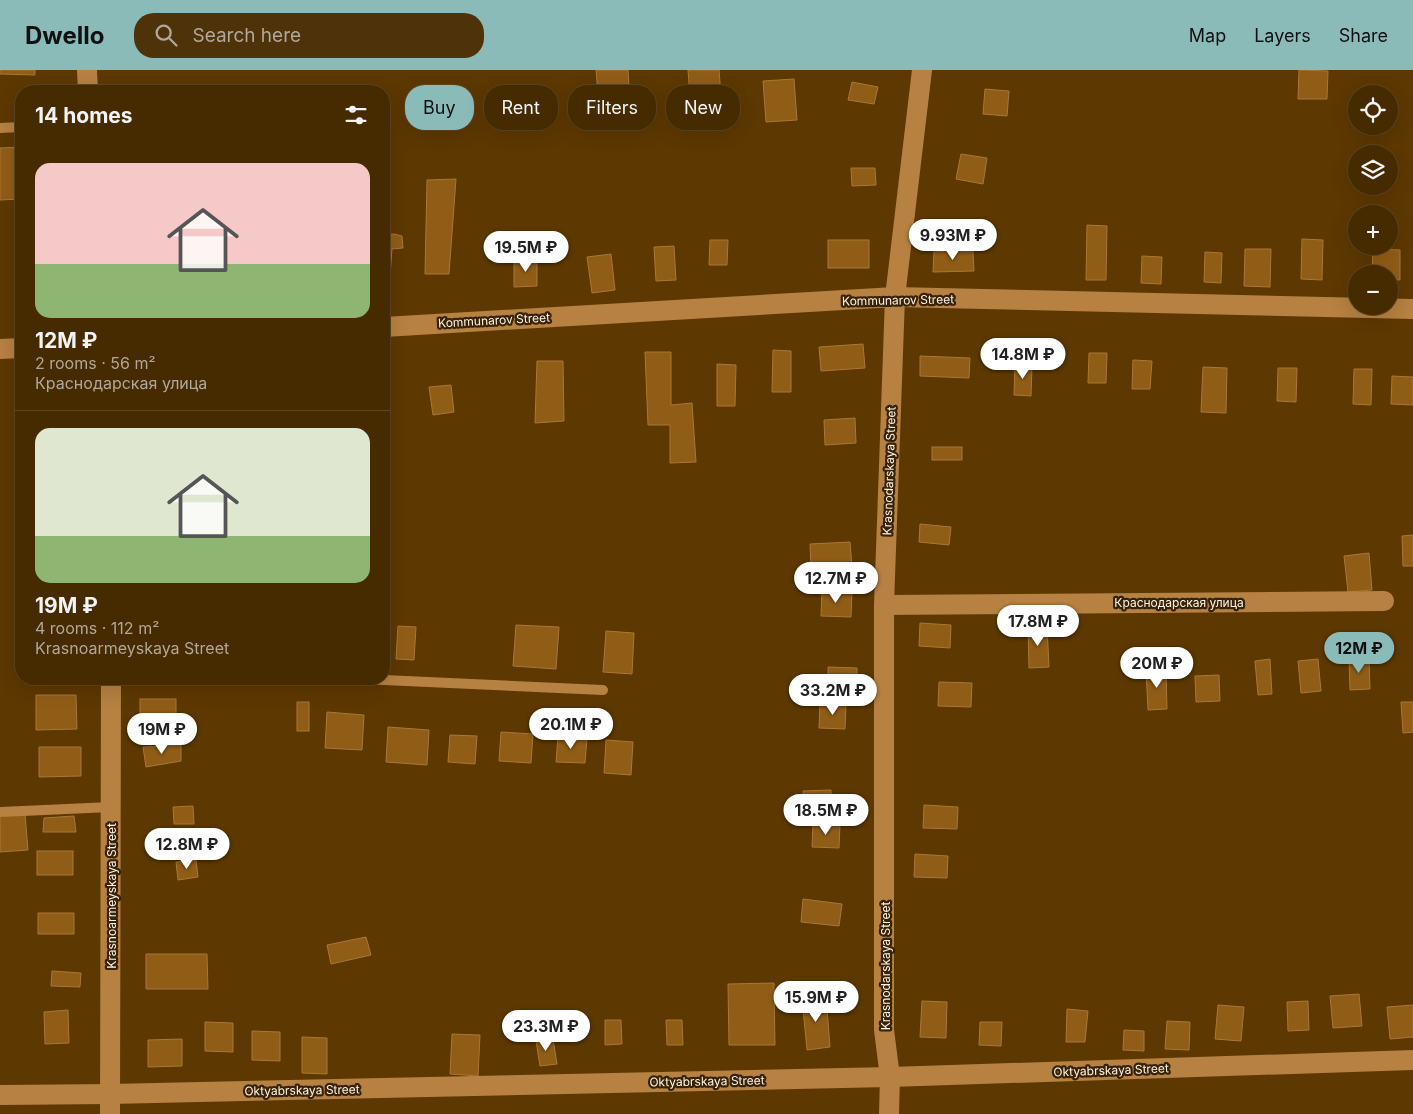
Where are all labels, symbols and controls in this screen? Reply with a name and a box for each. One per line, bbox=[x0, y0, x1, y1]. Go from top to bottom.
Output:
search box bbox=[134, 13, 484, 58]
text: Dwello bbox=[25, 21, 104, 50]
icon: search bbox=[152, 21, 180, 49]
text: Search here bbox=[192, 24, 301, 47]
text: Map bbox=[1189, 25, 1226, 46]
text: Layers bbox=[1254, 25, 1311, 46]
text: Share bbox=[1339, 25, 1388, 46]
chip: Buy bbox=[405, 85, 474, 130]
chip: Rent bbox=[484, 85, 558, 130]
chip: Filters bbox=[568, 85, 656, 130]
chip: New bbox=[666, 85, 740, 130]
map controls bbox=[1348, 85, 1398, 315]
button: locate bbox=[1348, 85, 1398, 135]
icon: filters bbox=[342, 101, 370, 129]
text: 14 homes bbox=[35, 103, 133, 128]
button: layers bbox=[1348, 145, 1398, 195]
icon: home bbox=[158, 195, 248, 285]
button: + bbox=[1348, 205, 1398, 255]
pin: 9.93M ₽ bbox=[907, 218, 999, 261]
text: 9.93M ₽ bbox=[920, 225, 986, 245]
pin: 19.5M ₽ bbox=[480, 230, 572, 273]
text: 19.5M ₽ bbox=[495, 237, 557, 257]
button: − bbox=[1348, 265, 1398, 315]
street label: Kommunarov Street bbox=[842, 292, 954, 308]
street label: Kommunarov Street bbox=[438, 310, 550, 330]
text: 12M ₽ bbox=[35, 328, 97, 353]
pin: 14.8M ₽ bbox=[977, 338, 1069, 380]
text: 14.8M ₽ bbox=[991, 344, 1055, 364]
text: 2 rooms · 56 m² bbox=[35, 353, 156, 373]
text: Краснодарская улица bbox=[35, 373, 207, 393]
street label: Krasnodarskaya Street bbox=[879, 406, 899, 536]
icon: home bbox=[158, 461, 248, 551]
pin: 12.7M ₽ bbox=[790, 562, 882, 604]
text: 12.7M ₽ bbox=[805, 568, 867, 588]
text: 19M ₽ bbox=[35, 593, 98, 618]
street label: Краснодарская улица bbox=[1114, 595, 1244, 610]
pin: 17.8M ₽ bbox=[992, 604, 1084, 647]
text: 17.8M ₽ bbox=[1008, 611, 1068, 631]
text: 4 rooms · 112 m² bbox=[35, 618, 159, 638]
pin: 12M ₽ bbox=[1324, 632, 1394, 674]
text: Krasnoarmeyskaya Street bbox=[35, 638, 229, 658]
text: 12M ₽ bbox=[1335, 638, 1383, 658]
pin: 20M ₽ bbox=[1122, 646, 1192, 689]
text: 20M ₽ bbox=[1131, 653, 1183, 673]
pin: 33.2M ₽ bbox=[787, 674, 879, 716]
text: 33.2M ₽ bbox=[800, 680, 866, 700]
pin: 20.1M ₽ bbox=[525, 708, 617, 750]
pin: 19M ₽ bbox=[127, 712, 197, 755]
text: 20.1M ₽ bbox=[540, 714, 602, 734]
text: 19M ₽ bbox=[138, 719, 186, 739]
pin: 18.5M ₽ bbox=[780, 794, 872, 836]
text: 18.5M ₽ bbox=[794, 800, 858, 820]
street label: Krasnoarmeyskaya Street bbox=[104, 823, 119, 969]
pin: 12.8M ₽ bbox=[141, 828, 233, 870]
text: 12.8M ₽ bbox=[156, 834, 218, 854]
street label: Krasnodarskaya Street bbox=[878, 902, 893, 1030]
pin: 15.9M ₽ bbox=[770, 980, 862, 1023]
text: 15.9M ₽ bbox=[785, 987, 847, 1007]
pin: 23.3M ₽ bbox=[500, 1010, 592, 1052]
text: 23.3M ₽ bbox=[513, 1016, 579, 1036]
street label: Oktyabrskaya Street bbox=[1053, 1060, 1169, 1080]
street label: Oktyabrskaya Street bbox=[649, 1072, 765, 1090]
street label: Oktyabrskaya Street bbox=[244, 1081, 360, 1099]

